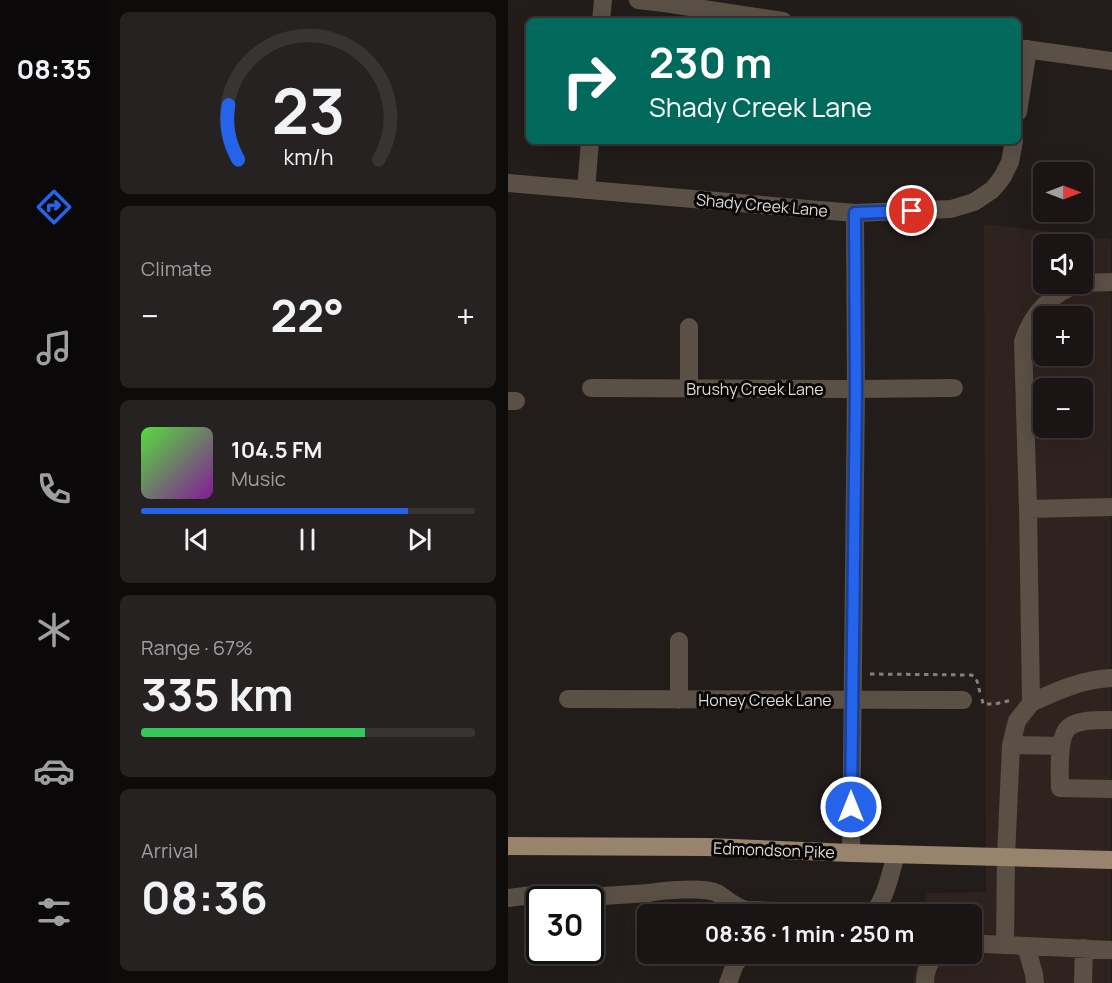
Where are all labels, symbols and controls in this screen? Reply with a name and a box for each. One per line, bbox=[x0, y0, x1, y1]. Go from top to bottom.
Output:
text: 230 m bbox=[649, 33, 772, 91]
icon: right bbox=[550, 42, 628, 120]
text: 08:35 bbox=[16, 50, 92, 87]
text: 23 bbox=[271, 67, 345, 153]
text: Shady Creek Lane bbox=[649, 88, 872, 125]
text: km/h bbox=[283, 142, 333, 171]
north arrow bbox=[1033, 162, 1093, 222]
map controls bbox=[1033, 162, 1093, 438]
pin bbox=[886, 185, 937, 236]
icon: directions bbox=[33, 186, 75, 228]
street label: Shady Creek Lane bbox=[695, 188, 829, 222]
icon: arrive bbox=[895, 194, 928, 227]
button: sound bbox=[1033, 234, 1093, 294]
text: Climate bbox=[141, 255, 212, 282]
text: 22° bbox=[270, 284, 344, 346]
text: − bbox=[141, 293, 159, 338]
text: + bbox=[456, 293, 475, 338]
button: + bbox=[1033, 306, 1093, 366]
icon: music bbox=[33, 327, 75, 369]
street label: Brushy Creek Lane bbox=[686, 378, 824, 400]
button: − bbox=[1033, 378, 1093, 438]
text: 104.5 FM bbox=[231, 435, 322, 465]
text: Music bbox=[231, 465, 286, 492]
icon: phone bbox=[33, 468, 75, 510]
icon: previous bbox=[180, 523, 213, 556]
icon: pause bbox=[291, 523, 324, 556]
icon: next bbox=[403, 523, 436, 556]
icon: climate bbox=[33, 609, 75, 651]
text: Range · 67% bbox=[141, 634, 253, 661]
text: 335 km bbox=[141, 663, 293, 725]
street label: Honey Creek Lane bbox=[698, 689, 832, 711]
icon: car bbox=[33, 750, 75, 792]
position arrow bbox=[819, 775, 883, 839]
text: Arrival bbox=[141, 837, 198, 864]
street label: Edmondson Pike bbox=[713, 837, 835, 863]
text: 08:36 bbox=[141, 866, 268, 928]
speed limit sign: 30 bbox=[526, 886, 604, 964]
icon: filters bbox=[33, 891, 75, 933]
text: 08:36 · 1 min · 250 m bbox=[705, 919, 914, 949]

